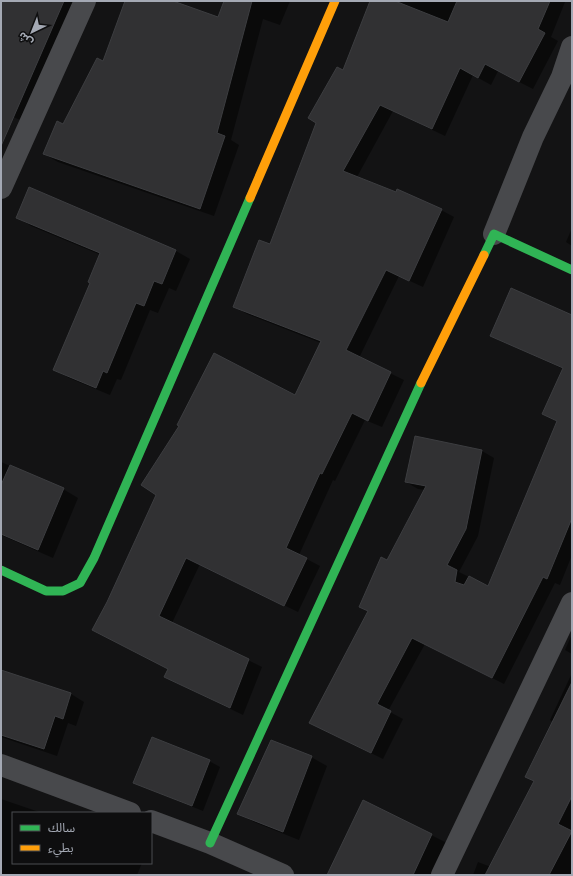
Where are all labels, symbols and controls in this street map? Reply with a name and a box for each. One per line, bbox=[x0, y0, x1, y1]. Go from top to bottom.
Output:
north arrow bbox=[12, 12, 52, 52]
text: ش bbox=[16, 29, 35, 49]
legend bbox=[12, 812, 152, 864]
text: سالك bbox=[48, 821, 75, 835]
text: بطيء bbox=[48, 841, 74, 858]

